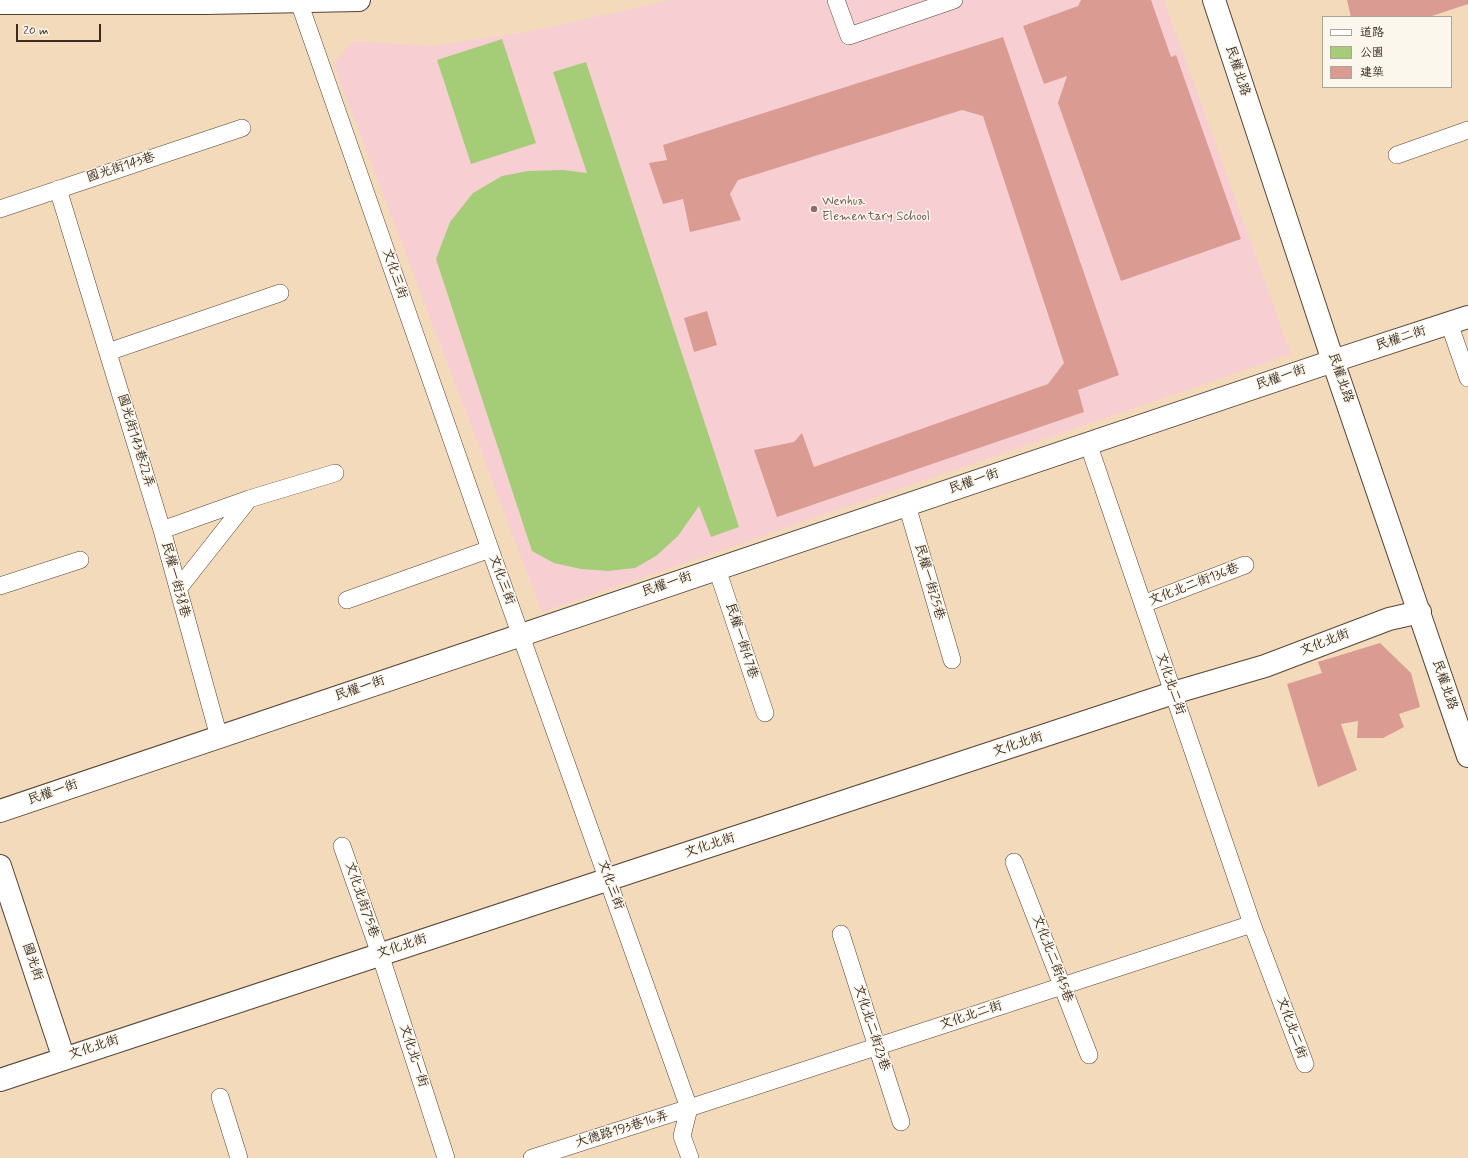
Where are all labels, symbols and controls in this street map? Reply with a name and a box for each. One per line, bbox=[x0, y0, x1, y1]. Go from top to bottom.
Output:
scale bar bbox=[18, 16, 103, 42]
legend bbox=[1322, 16, 1452, 88]
text: 20 m bbox=[23, 23, 49, 39]
text: 道路 bbox=[1360, 25, 1384, 41]
street label: 民權北路 bbox=[1222, 44, 1252, 98]
text: 公園 bbox=[1360, 45, 1384, 61]
text: 建築 bbox=[1360, 65, 1384, 81]
street label: 國光街143巷 bbox=[85, 150, 157, 186]
place label: Wenhua Elementary School bbox=[822, 194, 930, 225]
marker: Wenhua Elementary School bbox=[809, 204, 819, 214]
street label: 文化三街 bbox=[378, 247, 410, 301]
street label: 民權二街 bbox=[1374, 324, 1428, 354]
street label: 民權北路 bbox=[1324, 351, 1356, 405]
street label: 民權一街 bbox=[1254, 362, 1308, 394]
street label: 國光街143巷22弄 bbox=[113, 392, 157, 490]
street label: 民權一街 bbox=[947, 466, 1001, 498]
street label: 民權一街38巷 bbox=[157, 540, 193, 620]
street label: 民權一街25巷 bbox=[911, 542, 947, 622]
street label: 文化三街 bbox=[485, 553, 517, 607]
street label: 文化北二街136巷 bbox=[1147, 561, 1241, 609]
street label: 民權一街 bbox=[640, 569, 694, 601]
street label: 民權一街47巷 bbox=[721, 601, 761, 681]
street label: 文化北街 bbox=[1298, 626, 1352, 660]
street label: 文化北二街 bbox=[1152, 651, 1188, 717]
street label: 民權北路 bbox=[1428, 658, 1460, 712]
street label: 民權一街 bbox=[333, 673, 387, 705]
street label: 文化北街 bbox=[991, 730, 1045, 760]
street label: 民權一街 bbox=[26, 777, 80, 809]
street label: 文化北街 bbox=[683, 831, 737, 861]
street label: 文化三街 bbox=[594, 858, 626, 912]
street label: 文化北街75巷 bbox=[341, 860, 381, 940]
street label: 文化北二街45巷 bbox=[1028, 913, 1076, 1005]
street label: 文化北街 bbox=[375, 932, 429, 962]
street label: 國光街 bbox=[19, 941, 45, 983]
street label: 文化北二街23巷 bbox=[850, 983, 892, 1073]
street label: 文化北二街 bbox=[1273, 995, 1309, 1061]
street label: 文化北二街 bbox=[938, 999, 1004, 1033]
street label: 文化北一街 bbox=[396, 1023, 430, 1089]
street label: 文化北街 bbox=[67, 1033, 121, 1063]
street label: 大德路193巷16弄 bbox=[573, 1108, 671, 1152]

